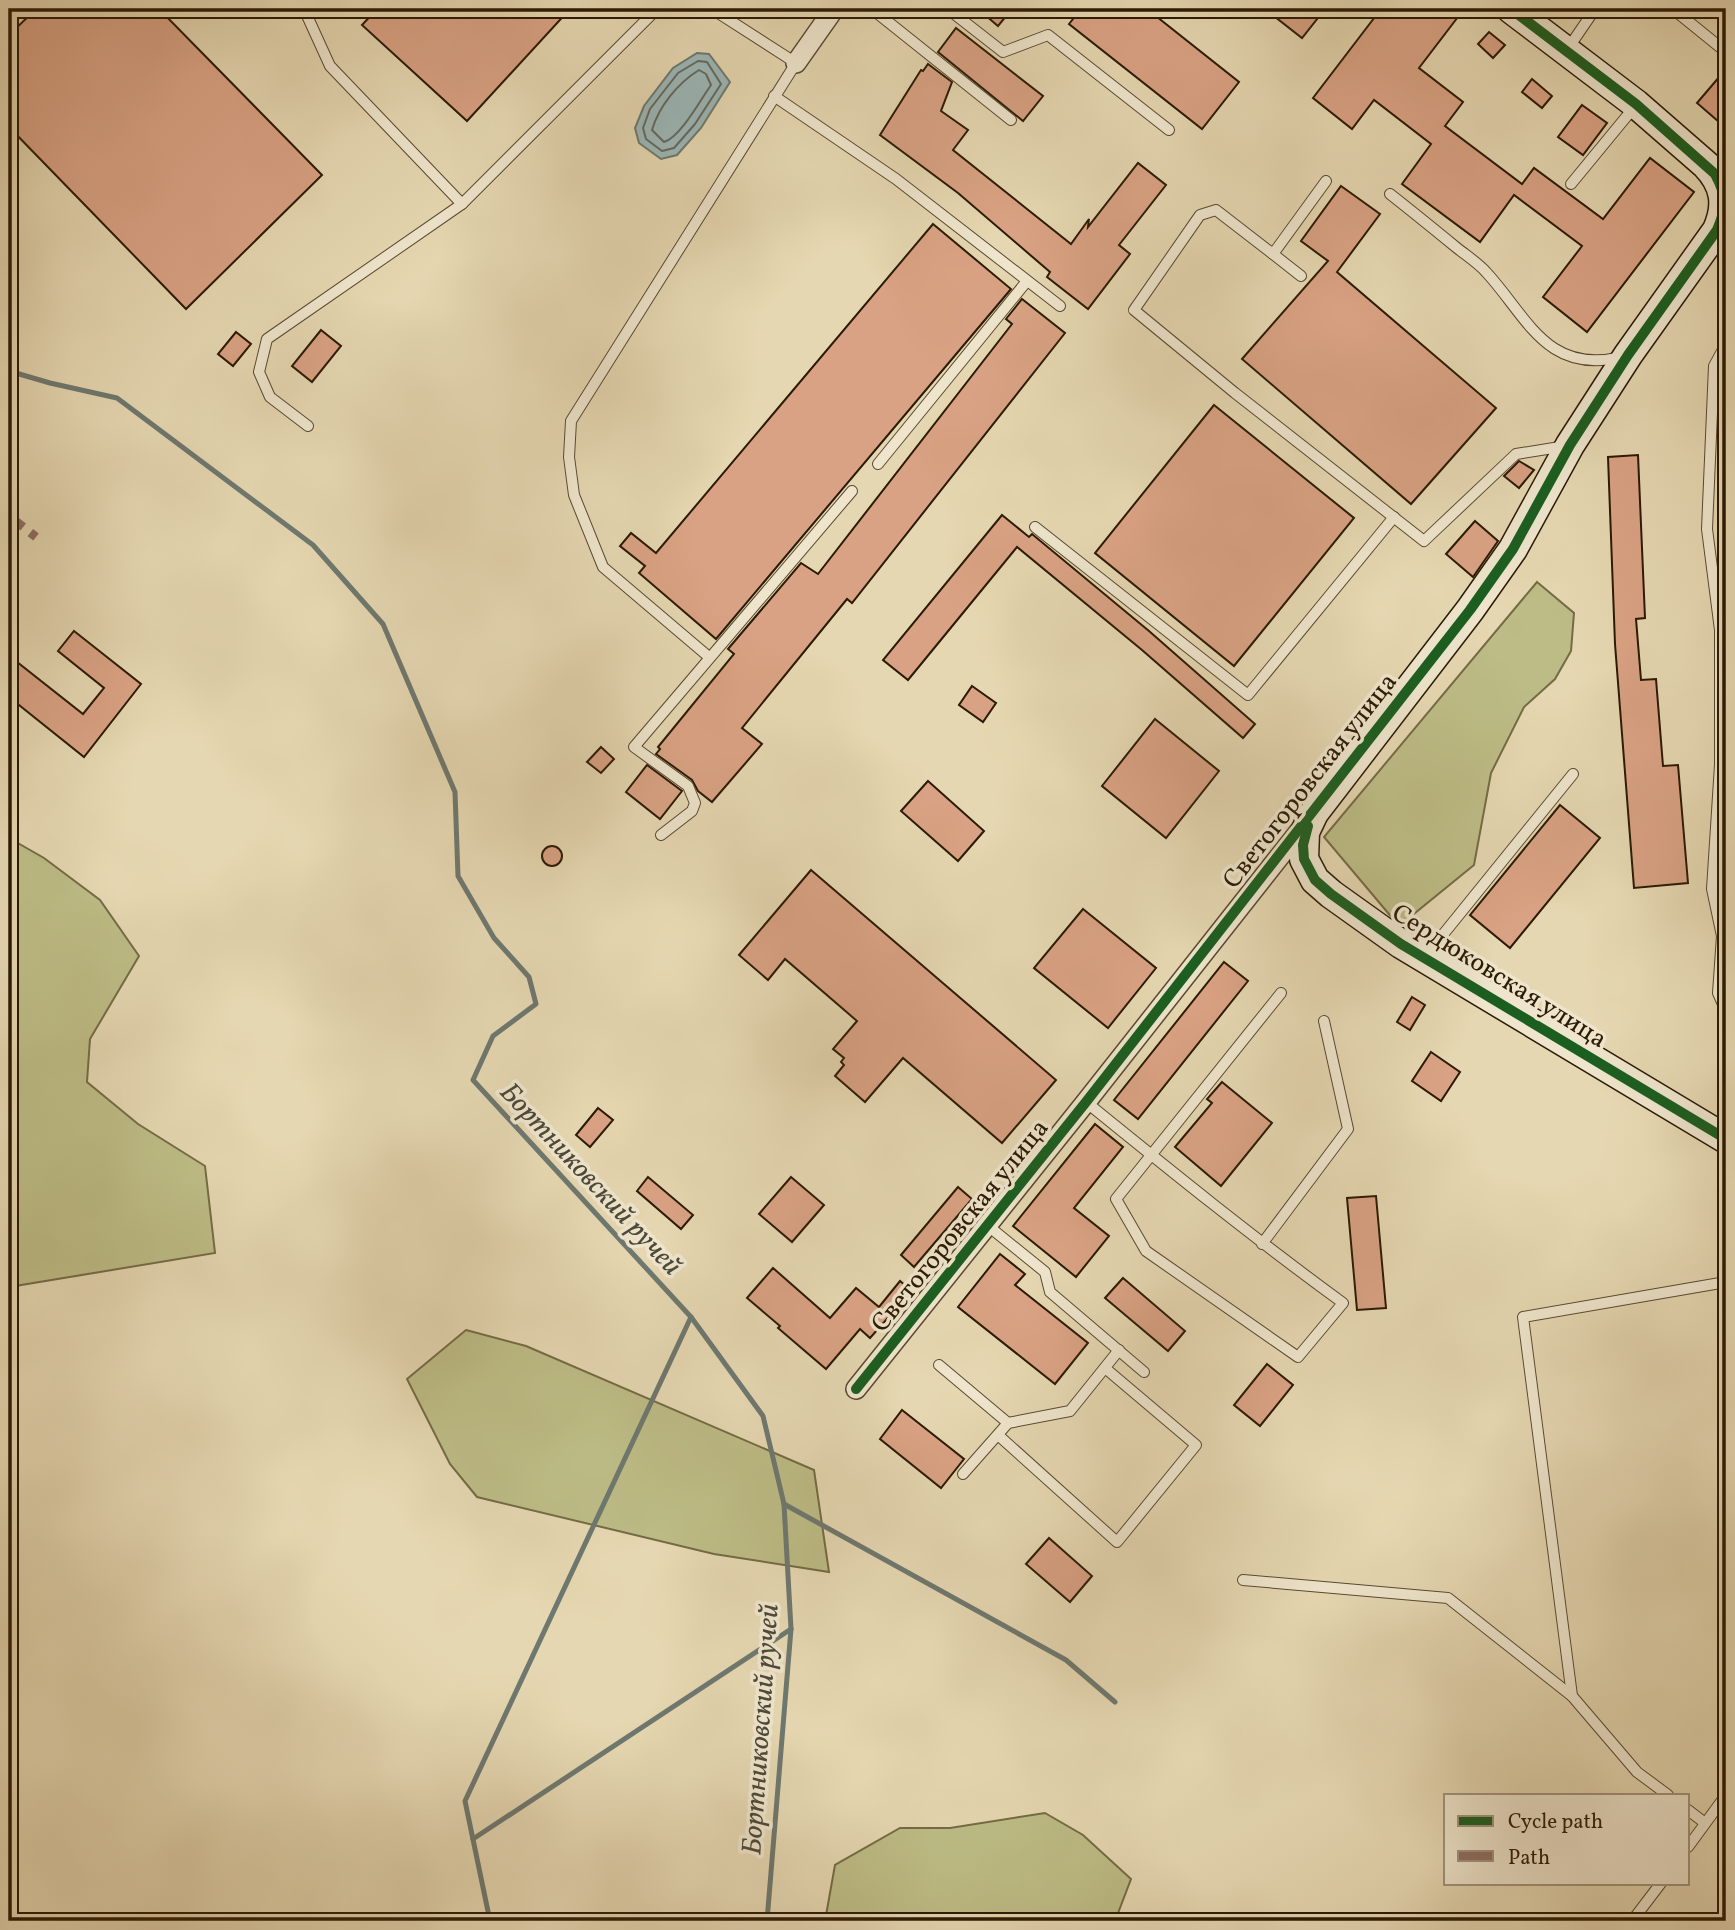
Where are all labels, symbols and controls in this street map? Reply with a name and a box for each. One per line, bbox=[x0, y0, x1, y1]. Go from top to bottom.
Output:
street label: Светогоровская улица bbox=[1215, 666, 1406, 897]
street label: Сердюковская улица bbox=[1384, 896, 1614, 1058]
water label: Бортниковский ручей bbox=[490, 1074, 690, 1285]
street label: Светогоровская улица bbox=[863, 1112, 1058, 1340]
water label: Бортниковский ручей bbox=[733, 1602, 790, 1856]
legend bbox=[1444, 1794, 1690, 1884]
text: Cycle path bbox=[1508, 1808, 1603, 1837]
text: Path bbox=[1508, 1844, 1550, 1873]

